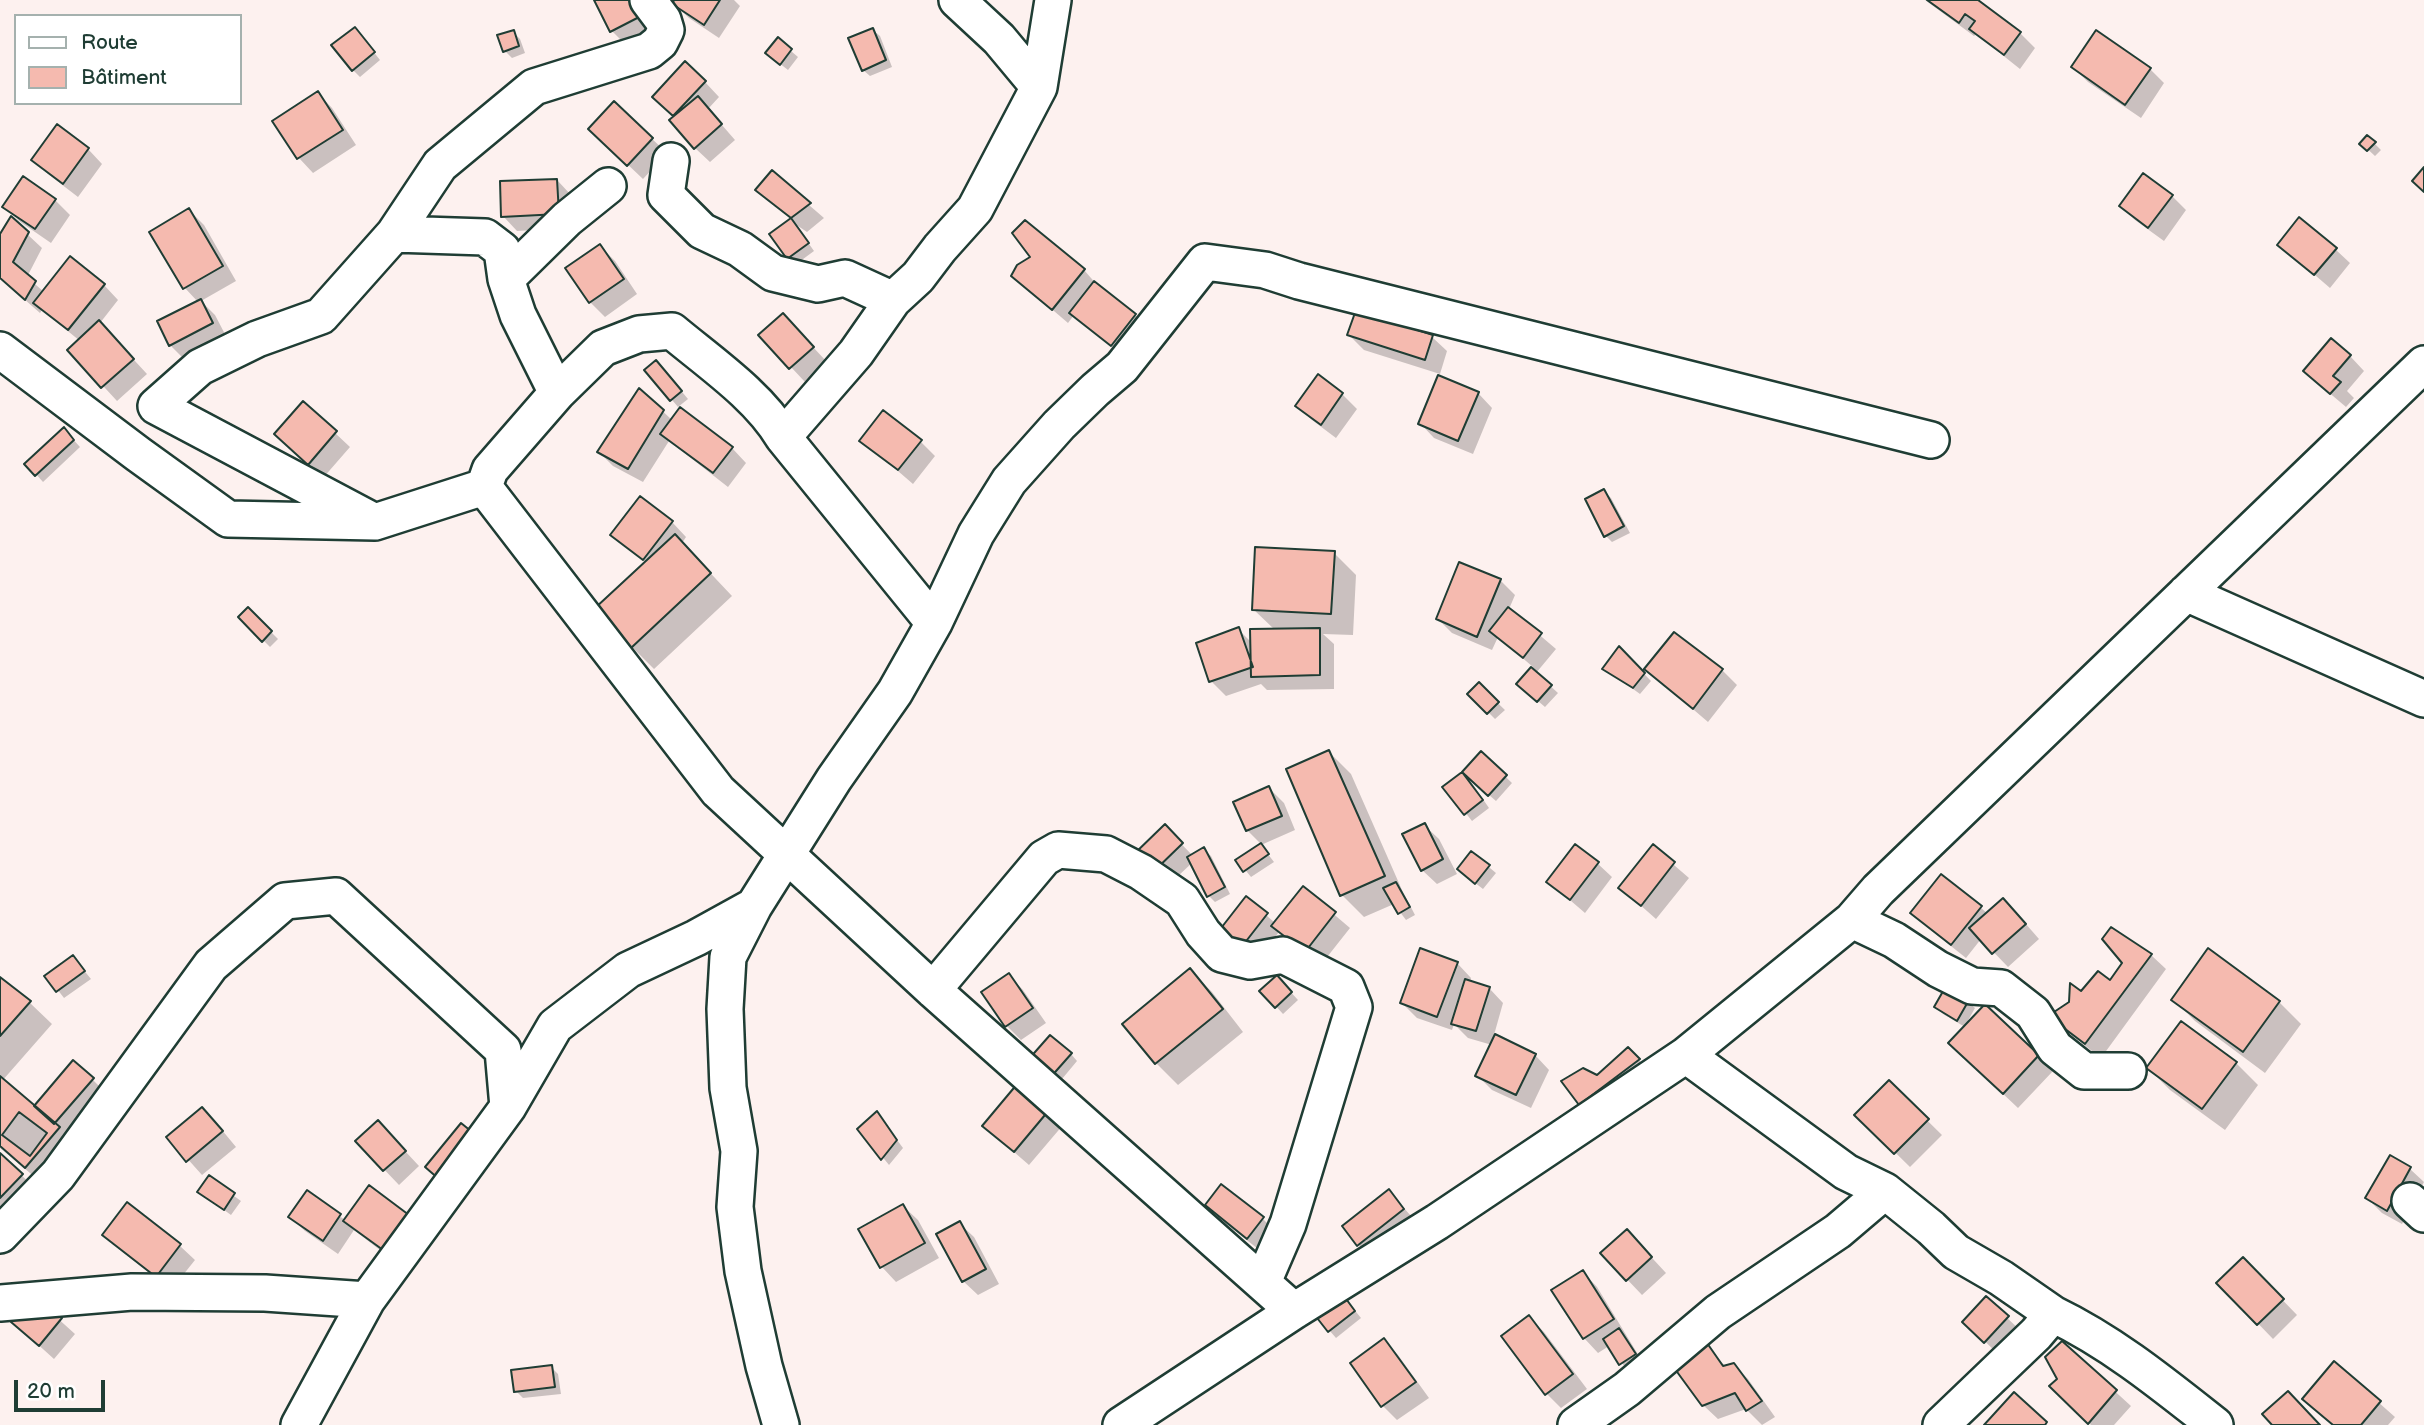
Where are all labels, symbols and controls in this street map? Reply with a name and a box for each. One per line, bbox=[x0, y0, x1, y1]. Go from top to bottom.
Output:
legend bbox=[14, 14, 242, 105]
text: Route bbox=[81, 30, 138, 55]
text: Bâtiment bbox=[81, 65, 167, 90]
scale bar bbox=[18, 1366, 108, 1410]
text: 20 m bbox=[27, 1379, 75, 1404]

